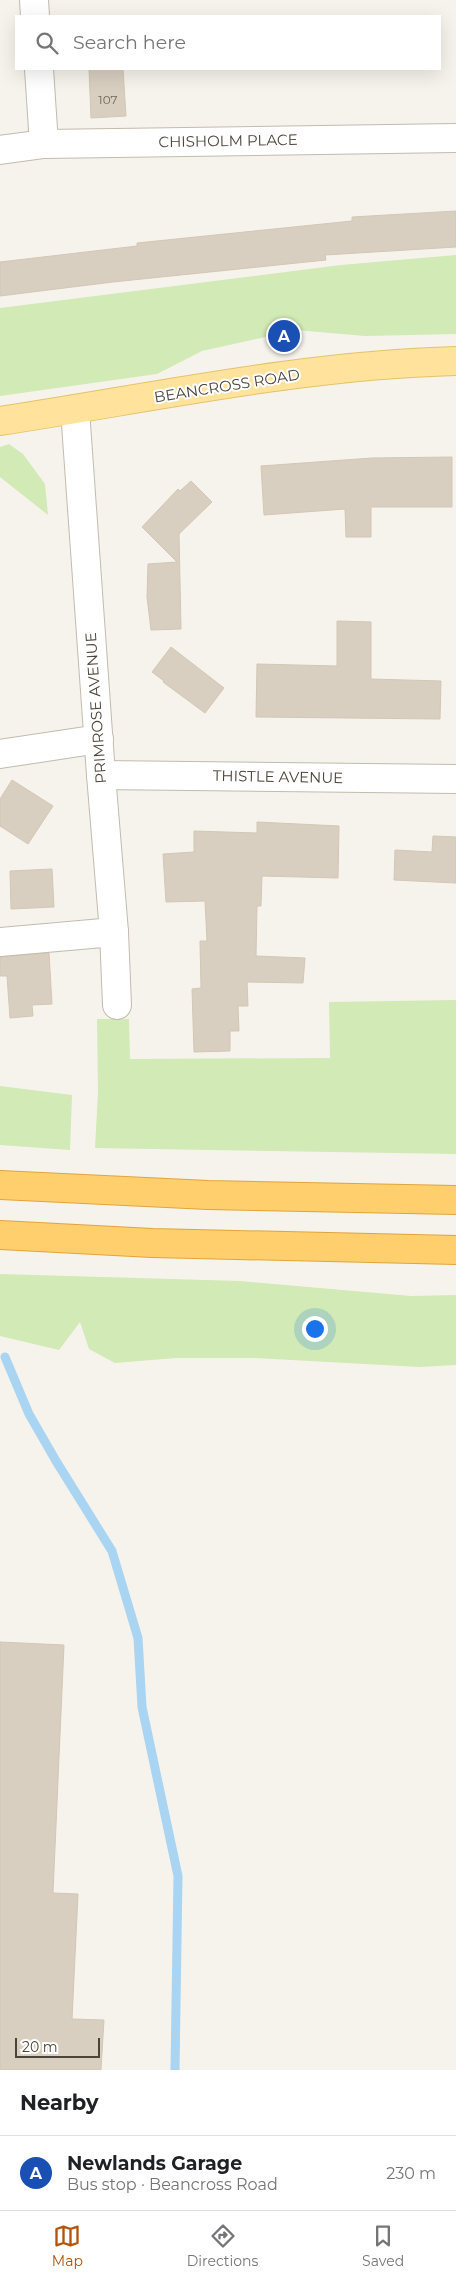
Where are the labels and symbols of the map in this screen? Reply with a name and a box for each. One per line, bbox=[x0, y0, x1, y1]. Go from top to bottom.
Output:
house number: 107 bbox=[98, 92, 118, 107]
street label: CHISHOLM PLACE bbox=[158, 130, 298, 151]
pin: A bbox=[268, 317, 300, 355]
street label: BEANCROSS ROAD bbox=[153, 365, 301, 406]
street label: PRIMROSE AVENUE bbox=[81, 632, 110, 784]
street label: THISTLE AVENUE bbox=[213, 766, 343, 787]
your location bbox=[302, 1316, 328, 1342]
scale bar bbox=[15, 2035, 100, 2058]

